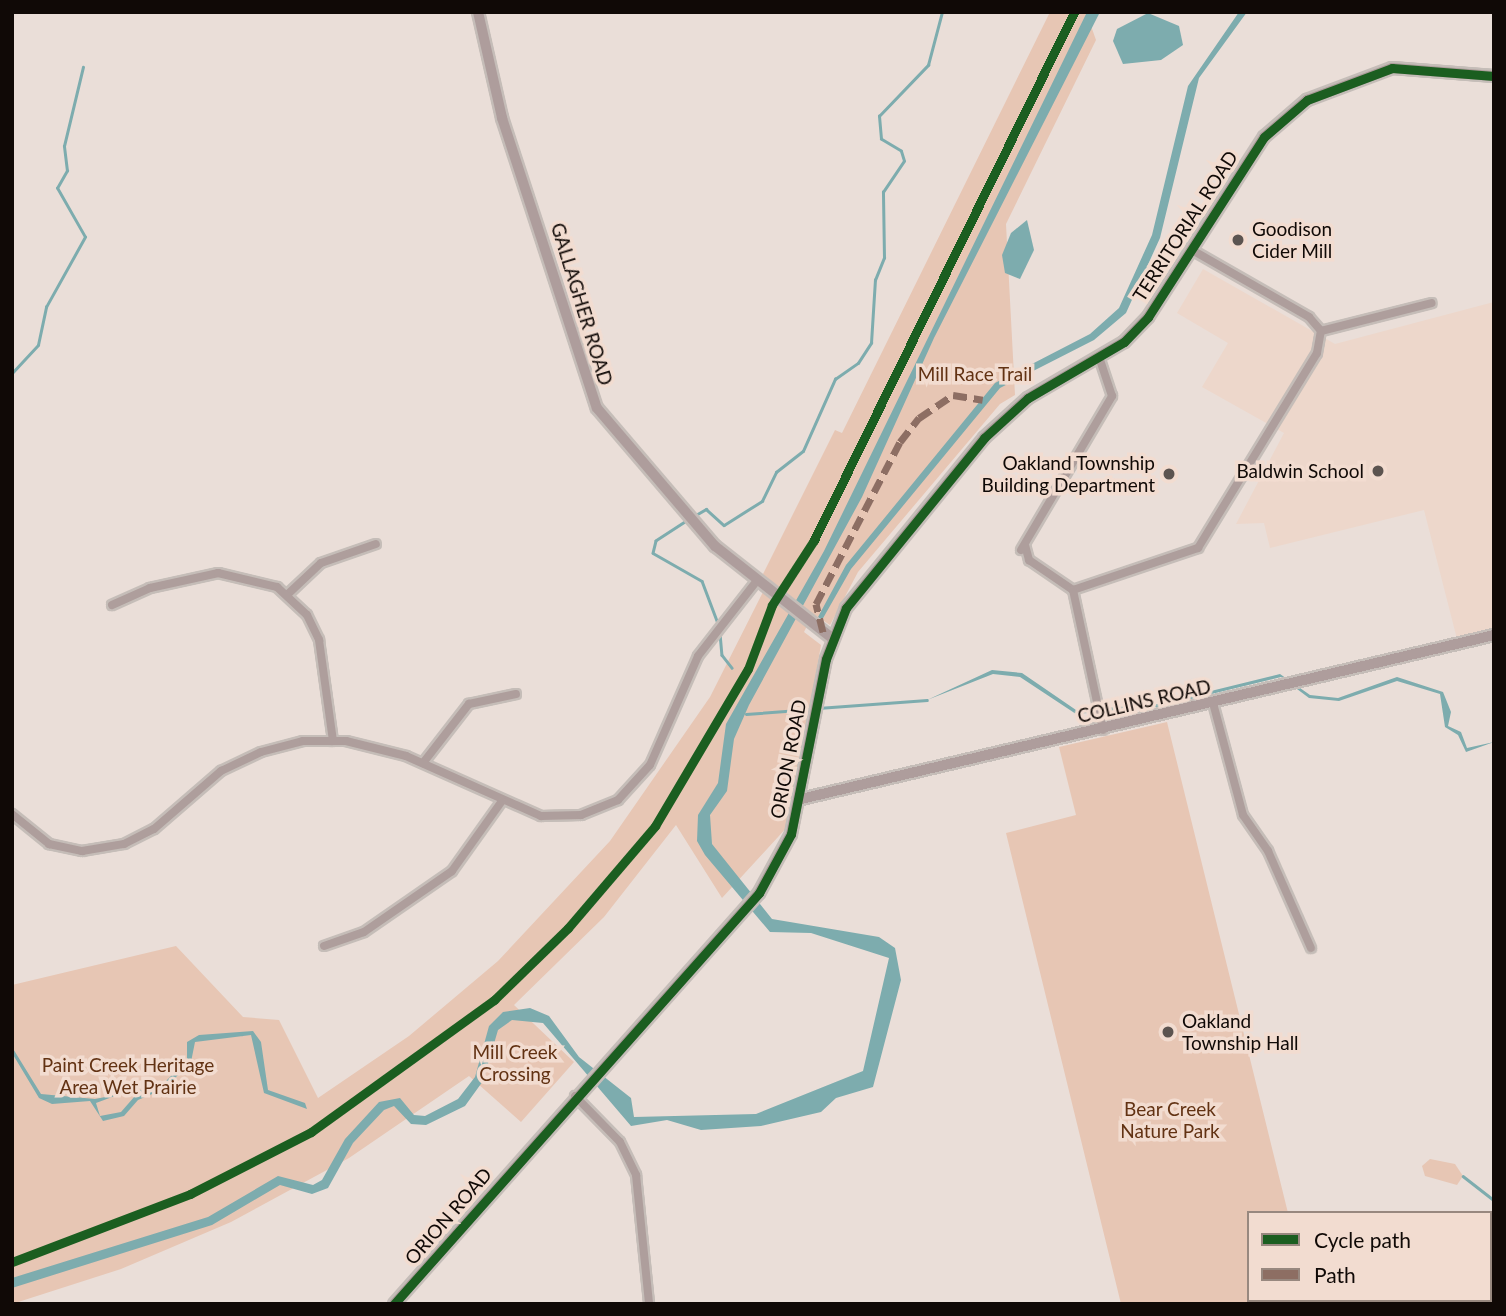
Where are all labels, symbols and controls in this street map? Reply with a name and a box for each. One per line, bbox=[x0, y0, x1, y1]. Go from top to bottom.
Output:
street label: TERRITORIAL ROAD bbox=[1128, 146, 1242, 306]
place label: Goodison Cider Mill bbox=[1252, 218, 1333, 262]
street label: GALLAGHER ROAD bbox=[546, 220, 618, 388]
marker: Goodison Cider Mill bbox=[1230, 232, 1246, 248]
park label: Mill Race Trail bbox=[917, 363, 1033, 385]
place label: Oakland Township Building Department bbox=[982, 452, 1155, 496]
place label: Baldwin School bbox=[1236, 460, 1364, 482]
marker: Baldwin School bbox=[1370, 463, 1386, 479]
marker: Oakland Township Building Department bbox=[1161, 466, 1177, 482]
street label: COLLINS ROAD bbox=[1075, 675, 1213, 727]
street label: ORION ROAD bbox=[765, 697, 811, 821]
place label: Oakland Township Hall bbox=[1182, 1010, 1299, 1054]
marker: Oakland Township Hall bbox=[1160, 1024, 1176, 1040]
park label: Mill Creek Crossing bbox=[473, 1041, 557, 1085]
park label: Paint Creek Heritage Area Wet Prairie bbox=[42, 1054, 214, 1098]
park label: Bear Creek Nature Park bbox=[1120, 1098, 1220, 1142]
street label: ORION ROAD bbox=[400, 1163, 496, 1269]
legend bbox=[1247, 1211, 1492, 1302]
text: Cycle path bbox=[1314, 1227, 1411, 1252]
text: Path bbox=[1314, 1262, 1356, 1287]

